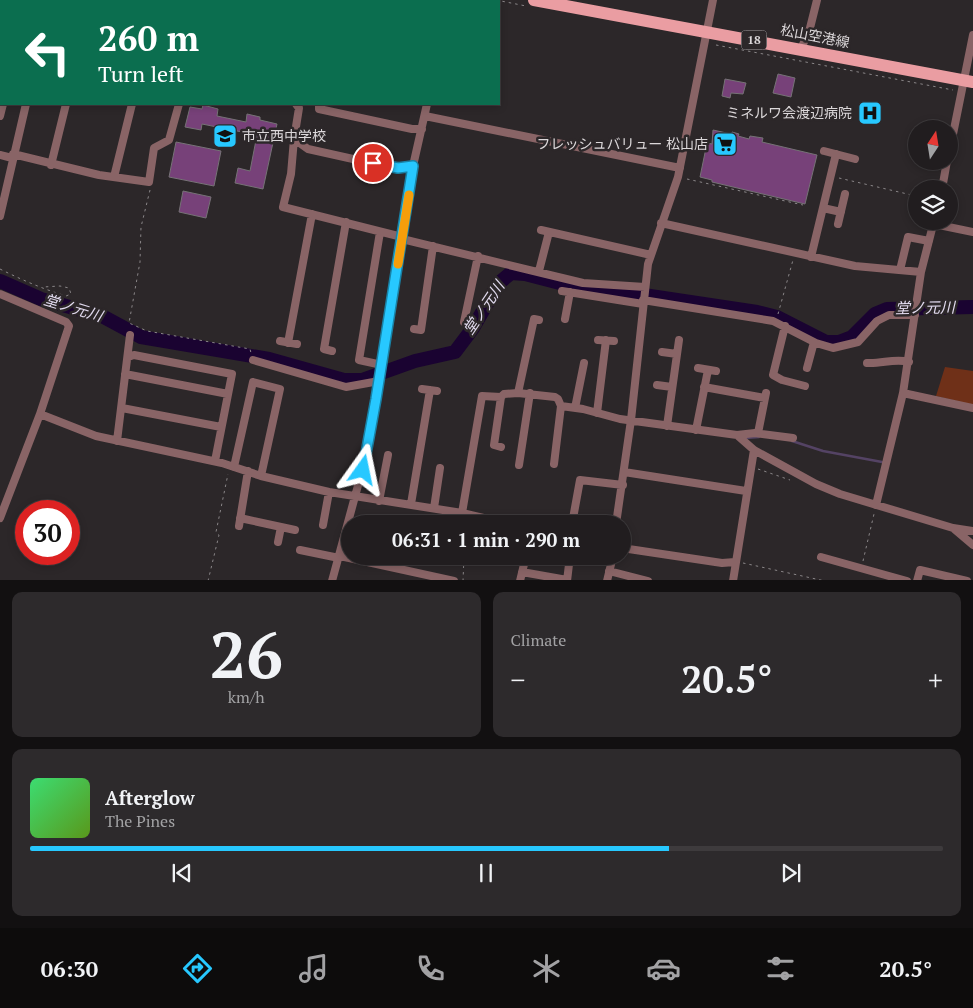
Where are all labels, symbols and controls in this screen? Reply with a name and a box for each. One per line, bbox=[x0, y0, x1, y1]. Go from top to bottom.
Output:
text: 260 m bbox=[98, 15, 199, 61]
icon: left bbox=[15, 20, 80, 85]
street label: 松山空港線 bbox=[779, 20, 851, 52]
road number: 18 bbox=[742, 30, 766, 50]
text: Turn left bbox=[98, 59, 184, 88]
hospital icon: ミネルワ会渡辺病院 bbox=[857, 100, 883, 126]
place label: ミネルワ会渡辺病院 bbox=[726, 103, 852, 122]
north arrow bbox=[908, 120, 958, 170]
map controls bbox=[908, 120, 958, 230]
school or university icon: 市立西中学校 bbox=[212, 123, 238, 149]
place label: 市立西中学校 bbox=[242, 126, 326, 145]
supermarket icon: フレッシュバリュー 松山店 bbox=[712, 131, 738, 157]
place label: フレッシュバリュー 松山店 bbox=[537, 134, 708, 153]
pin bbox=[352, 142, 394, 184]
icon: arrive bbox=[359, 149, 387, 177]
button: layers bbox=[908, 180, 958, 230]
water label: 堂ノ元川 bbox=[458, 275, 509, 338]
water label: 堂ノ元川 bbox=[42, 289, 107, 326]
water label: 堂ノ元川 bbox=[895, 296, 957, 318]
position arrow bbox=[336, 443, 388, 495]
speed limit sign: 30 bbox=[15, 500, 80, 565]
text: 06:31 · 1 min · 290 m bbox=[392, 527, 580, 552]
text: 26 bbox=[210, 610, 283, 697]
text: Climate bbox=[511, 629, 566, 651]
text: 20.5° bbox=[681, 654, 772, 704]
text: − bbox=[511, 661, 525, 698]
text: + bbox=[928, 661, 943, 698]
text: km/h bbox=[228, 686, 265, 708]
text: Afterglow bbox=[105, 785, 195, 810]
text: The Pines bbox=[105, 810, 175, 832]
icon: previous bbox=[168, 859, 196, 887]
icon: pause bbox=[472, 859, 500, 887]
icon: next bbox=[777, 859, 805, 887]
icon: directions bbox=[180, 951, 215, 986]
icon: music bbox=[296, 951, 331, 986]
icon: phone bbox=[413, 951, 448, 986]
icon: climate bbox=[529, 951, 564, 986]
icon: car bbox=[646, 951, 681, 986]
icon: filters bbox=[763, 951, 798, 986]
text: 06:30 bbox=[41, 954, 98, 983]
text: 20.5° bbox=[879, 954, 932, 983]

